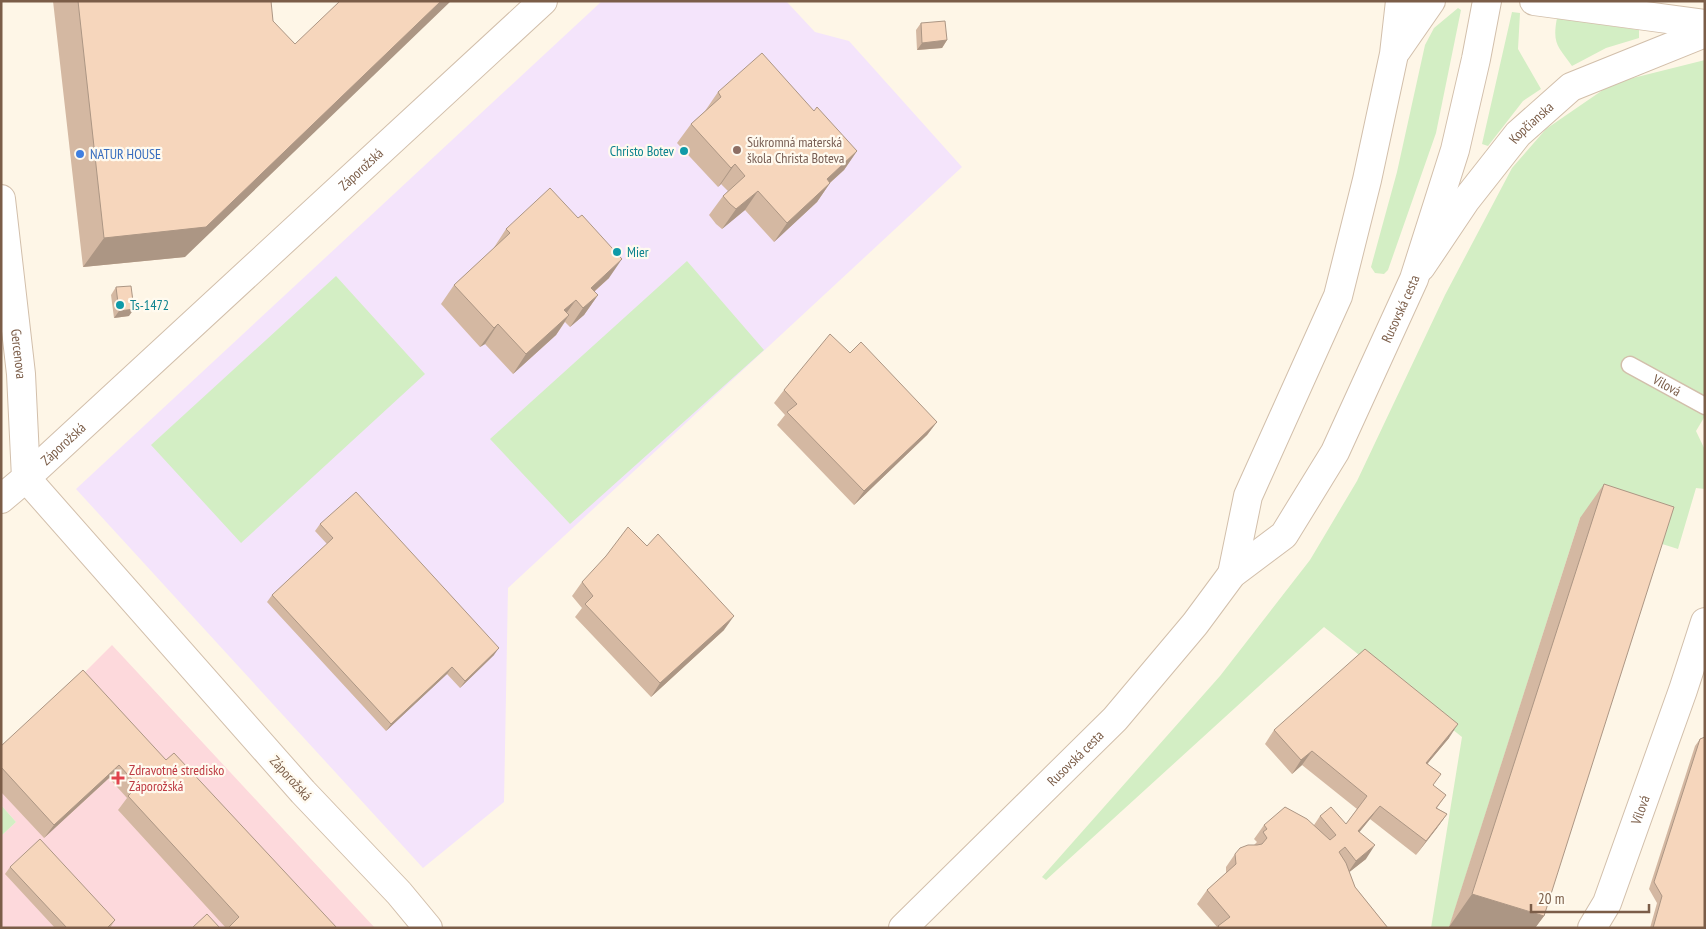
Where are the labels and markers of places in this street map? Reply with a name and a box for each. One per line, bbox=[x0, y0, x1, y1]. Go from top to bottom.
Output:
place label: Súkromná materská škola Christa Boteva bbox=[747, 133, 844, 167]
place label: Christo Botev bbox=[610, 142, 675, 160]
marker: Súkromná materská škola Christa Boteva bbox=[731, 144, 743, 156]
place label: NATUR HOUSE bbox=[90, 145, 161, 163]
marker: Christo Botev bbox=[678, 145, 690, 157]
marker: NATUR HOUSE bbox=[74, 148, 86, 160]
place label: Mier bbox=[627, 243, 649, 261]
marker: Mier bbox=[611, 246, 623, 258]
place label: Ts-1472 bbox=[130, 296, 169, 314]
marker: Ts-1472 bbox=[114, 299, 126, 311]
place label: Zdravotné stredisko Záporožská bbox=[129, 761, 224, 795]
marker: Zdravotné stredisko Záporožská bbox=[111, 771, 125, 785]

